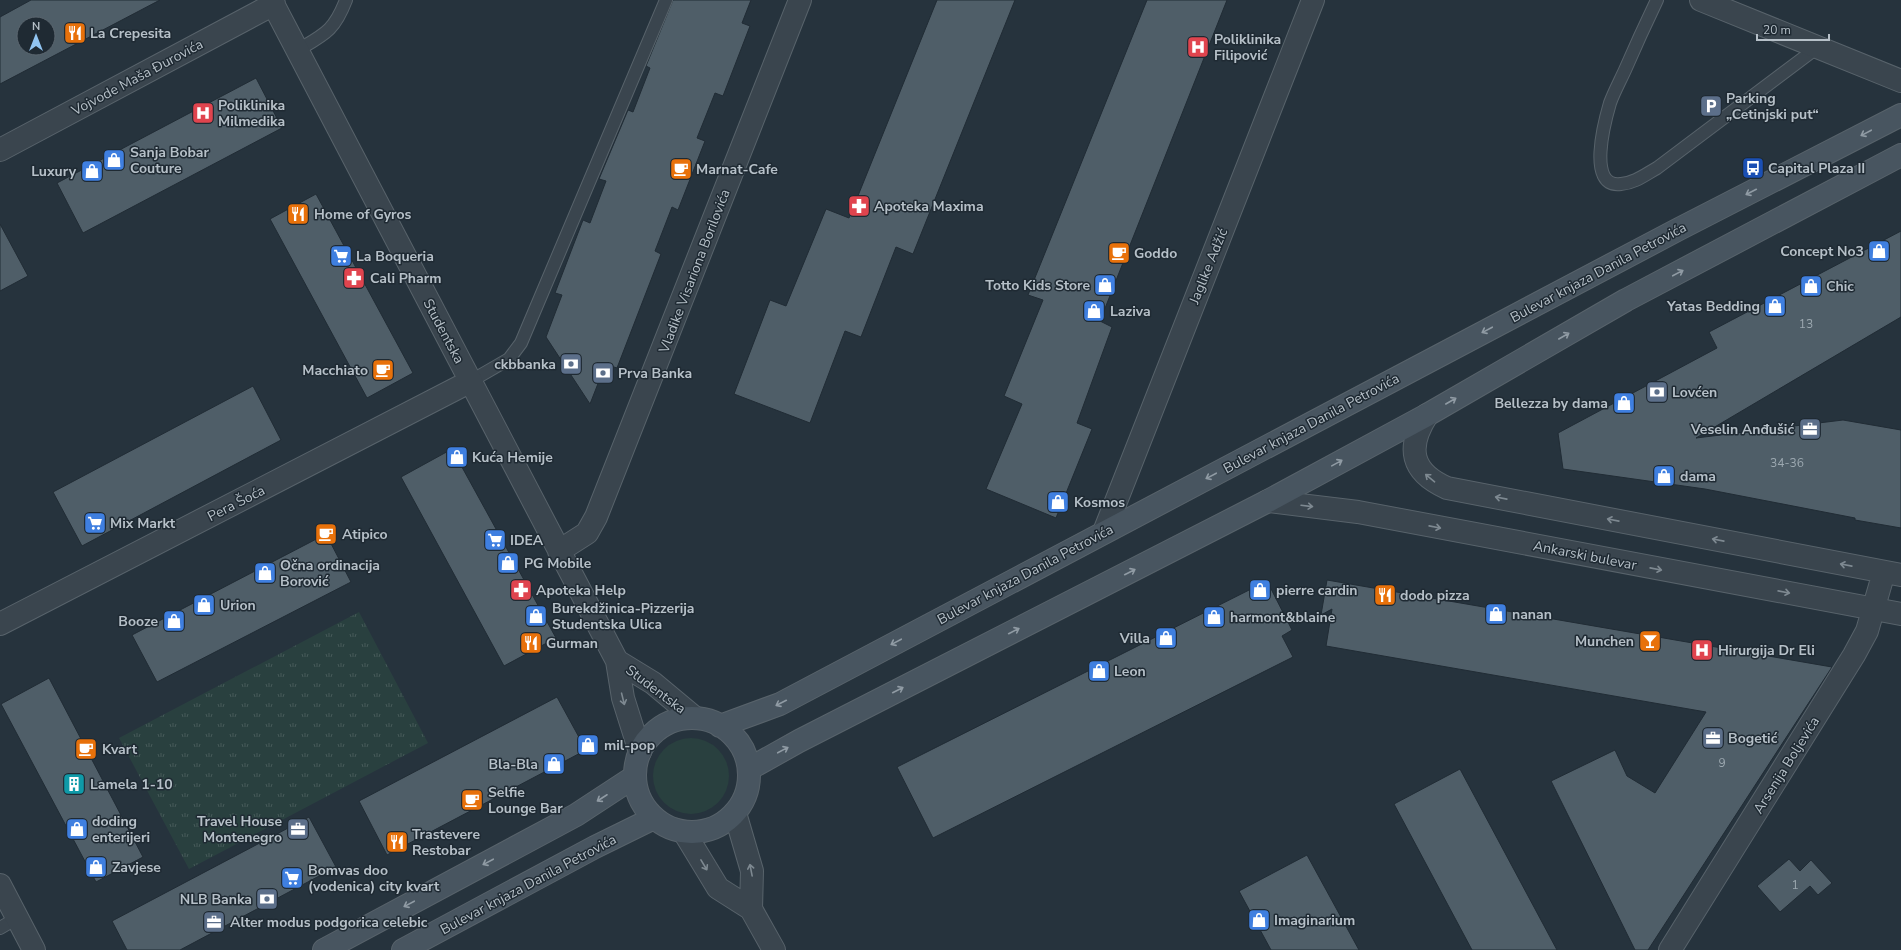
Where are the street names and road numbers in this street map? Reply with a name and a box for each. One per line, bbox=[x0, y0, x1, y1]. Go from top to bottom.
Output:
street label: Vojvode Maša Đurovića bbox=[67, 35, 206, 121]
street label: Vladike Visariona Borilovića bbox=[654, 186, 735, 357]
street label: Bulevar knjaza Danila Petrovića bbox=[1507, 218, 1690, 327]
street label: Jaglike Adžić bbox=[1184, 225, 1232, 308]
street label: Studentska bbox=[419, 295, 469, 367]
street label: Bulevar knjaza Danila Petrovića bbox=[1220, 369, 1403, 478]
street label: Pera Šoća bbox=[204, 481, 268, 526]
street label: Bulevar knjaza Danila Petrovića bbox=[934, 520, 1117, 629]
street label: Ankarski bulevar bbox=[1532, 536, 1638, 575]
street label: Studentska bbox=[622, 660, 690, 718]
street label: Arsenija Boljevića bbox=[1749, 713, 1824, 817]
street label: Bulevar knjaza Danila Petrovića bbox=[437, 830, 620, 939]

